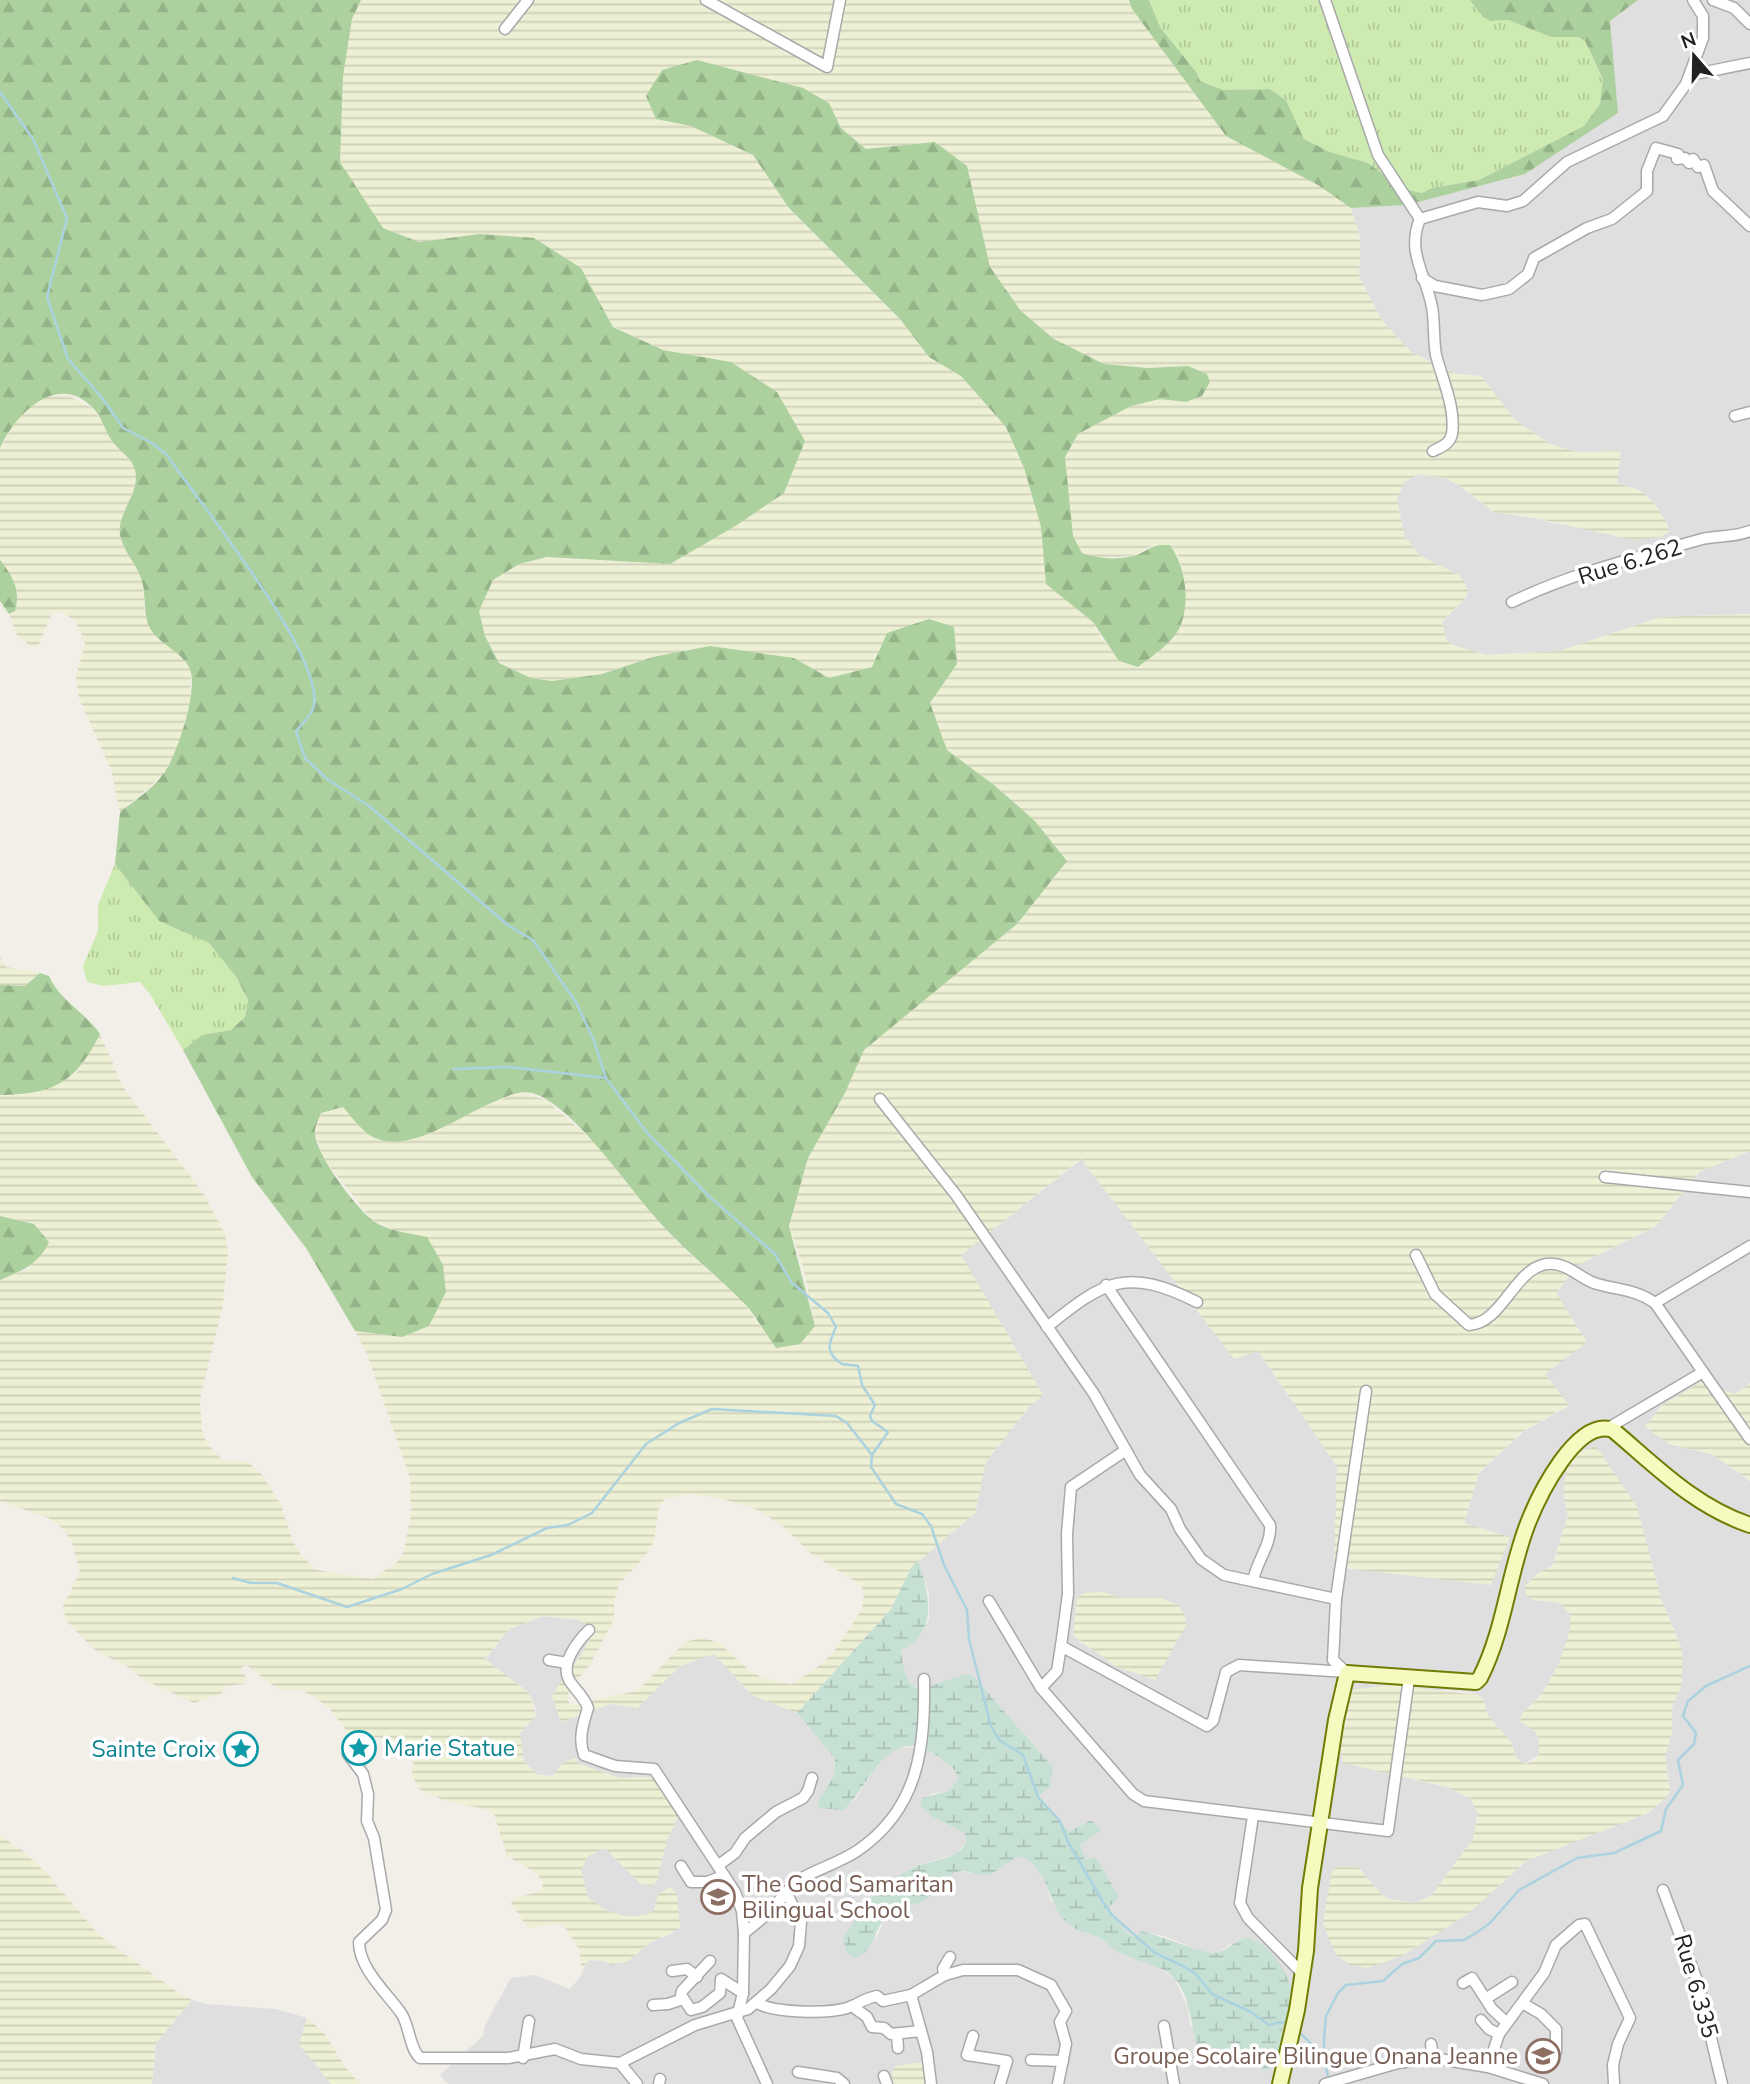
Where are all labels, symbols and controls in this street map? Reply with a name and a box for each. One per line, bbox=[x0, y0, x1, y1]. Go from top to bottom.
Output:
north arrow bbox=[1659, 21, 1729, 91]
text: N bbox=[1677, 26, 1700, 56]
street label: Rue 6.262 bbox=[1574, 532, 1686, 592]
place icon: Marie Statue bbox=[340, 1729, 378, 1767]
place icon: Sainte Croix bbox=[222, 1730, 260, 1768]
place label: Marie Statue bbox=[384, 1733, 515, 1764]
place label: Sainte Croix bbox=[91, 1734, 216, 1765]
place label: The Good Samaritan Bilingual School bbox=[742, 1869, 954, 1926]
school or university icon: The Good Samaritan Bilingual School bbox=[699, 1878, 737, 1916]
street label: Rue 6.335 bbox=[1666, 1930, 1726, 2042]
school or university icon: Groupe Scolaire Bilingue Onana Jeanne bbox=[1524, 2037, 1562, 2075]
place label: Groupe Scolaire Bilingue Onana Jeanne bbox=[1113, 2041, 1518, 2072]

